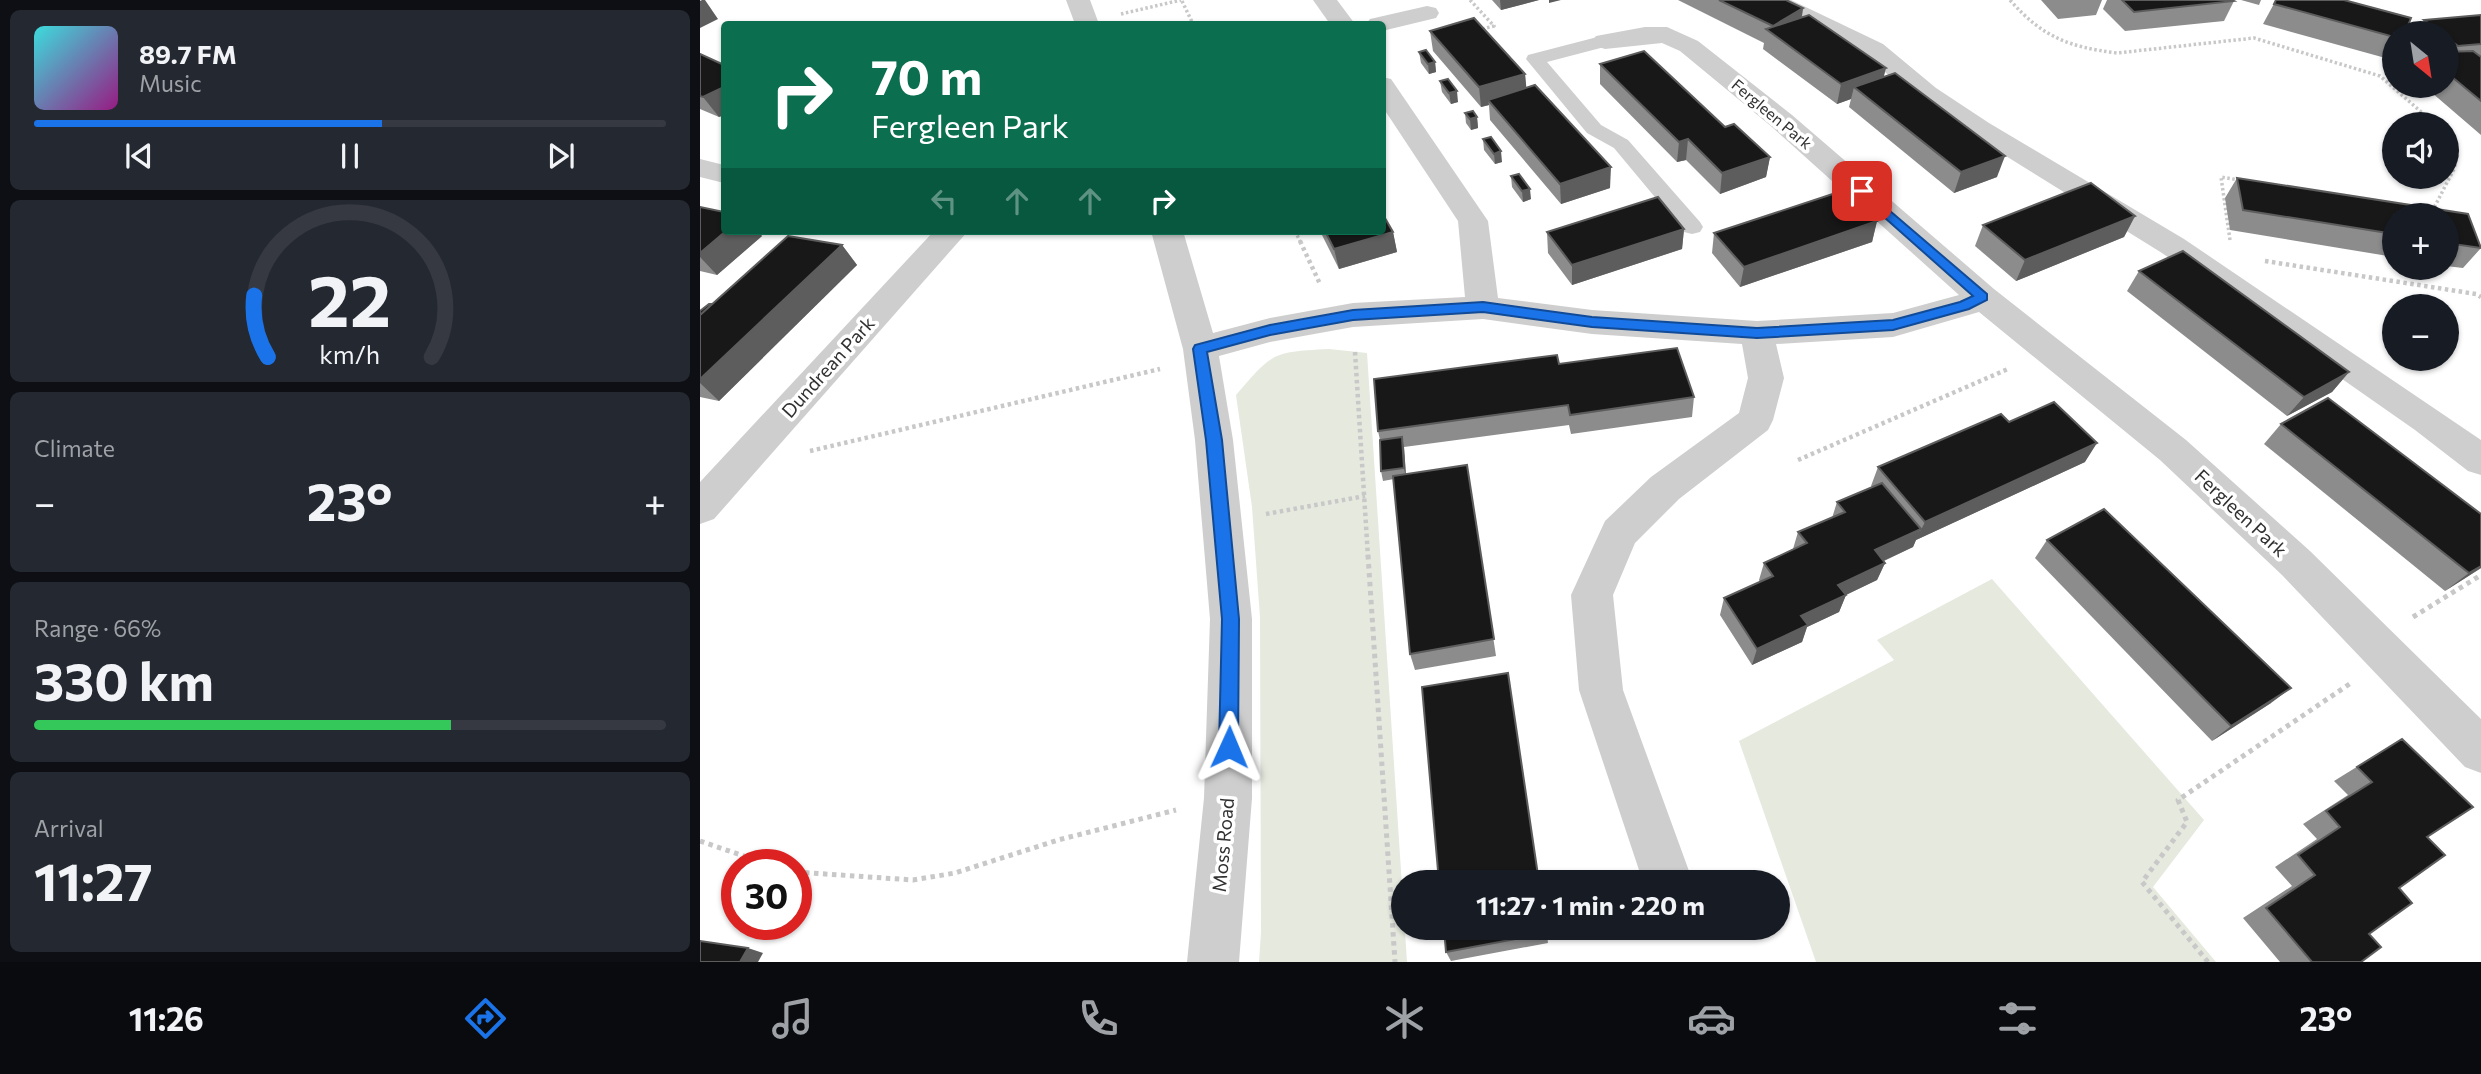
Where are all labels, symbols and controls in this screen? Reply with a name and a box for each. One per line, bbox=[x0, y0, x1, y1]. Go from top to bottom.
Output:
north arrow bbox=[2382, 21, 2459, 98]
map controls bbox=[2382, 21, 2459, 371]
text: 89.7 FM bbox=[139, 38, 237, 69]
text: 70 m bbox=[871, 45, 982, 105]
icon: right bbox=[756, 49, 847, 140]
text: Music bbox=[139, 69, 202, 97]
street label: Fergleen Park bbox=[1728, 75, 1817, 153]
text: Fergleen Park bbox=[871, 105, 1069, 145]
button: sound bbox=[2382, 112, 2459, 189]
icon: previous bbox=[120, 137, 158, 175]
icon: pause bbox=[331, 137, 369, 175]
icon: next bbox=[542, 137, 580, 175]
pin bbox=[1832, 161, 1892, 221]
icon: arrive bbox=[1843, 172, 1881, 210]
icon: left bbox=[925, 182, 963, 220]
icon: ahead bbox=[998, 182, 1036, 220]
icon: ahead bbox=[1071, 182, 1109, 220]
icon: right bbox=[1144, 182, 1182, 220]
button: + bbox=[2382, 203, 2459, 280]
text: 22 bbox=[309, 253, 391, 342]
button: − bbox=[2382, 294, 2459, 371]
street label: Dundrean Park bbox=[776, 311, 879, 422]
text: km/h bbox=[320, 339, 380, 369]
text: Climate bbox=[34, 434, 115, 462]
street label: Fergleen Park bbox=[2191, 464, 2292, 561]
text: 23° bbox=[307, 468, 393, 532]
text: − bbox=[34, 478, 56, 525]
text: + bbox=[644, 478, 666, 525]
text: Range · 66% bbox=[34, 614, 161, 642]
text: 330 km bbox=[34, 648, 214, 712]
position arrow bbox=[1192, 710, 1266, 784]
street label: Moss Road bbox=[1207, 797, 1238, 893]
text: Arrival bbox=[34, 814, 104, 842]
text: 11:27 bbox=[34, 848, 153, 912]
speed limit sign: 30 bbox=[721, 849, 812, 940]
text: 11:27 · 1 min · 220 m bbox=[1476, 889, 1705, 920]
icon: directions bbox=[461, 994, 510, 1043]
icon: music bbox=[768, 994, 817, 1043]
icon: phone bbox=[1074, 994, 1123, 1043]
icon: climate bbox=[1380, 994, 1429, 1043]
icon: car bbox=[1687, 994, 1736, 1043]
icon: filters bbox=[1993, 994, 2042, 1043]
text: 11:26 bbox=[129, 998, 204, 1038]
text: 23° bbox=[2299, 998, 2352, 1038]

